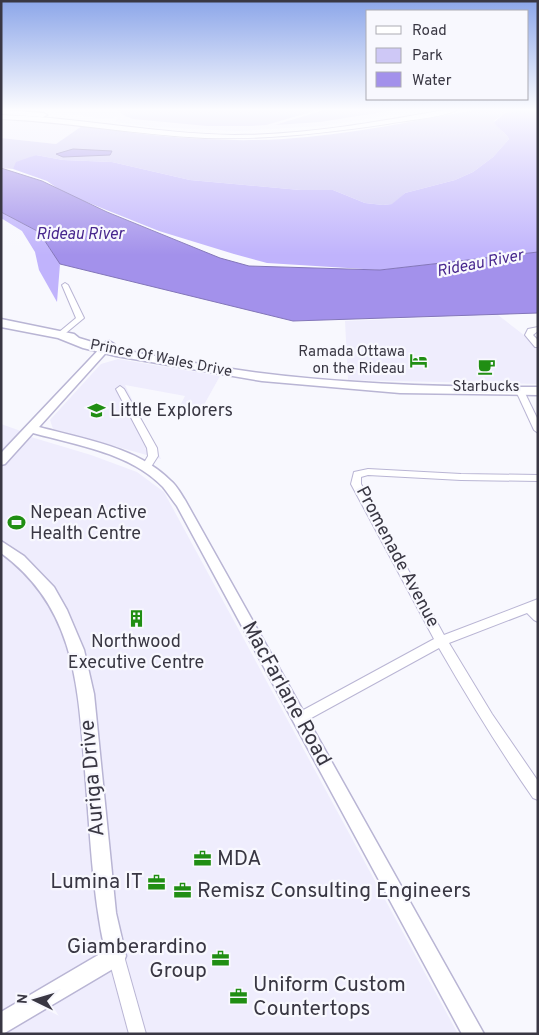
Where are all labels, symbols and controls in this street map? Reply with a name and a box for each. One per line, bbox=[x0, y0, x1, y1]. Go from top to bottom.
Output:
legend bbox=[366, 10, 529, 100]
text: Road bbox=[412, 22, 447, 41]
text: Park bbox=[412, 47, 443, 66]
text: Water bbox=[412, 72, 452, 91]
water label: Rideau River bbox=[36, 225, 126, 245]
water label: Rideau River bbox=[435, 245, 527, 282]
street label: Prince Of Wales Drive bbox=[88, 336, 234, 382]
place label: Ramada Ottawa on the Rideau bbox=[298, 343, 405, 379]
hotel icon: Ramada Ottawa on the Rideau bbox=[409, 351, 429, 371]
cafe icon: Starbucks bbox=[476, 356, 496, 376]
place label: Starbucks bbox=[452, 378, 520, 397]
place label: Little Explorers bbox=[110, 400, 233, 423]
school or university icon: Little Explorers bbox=[86, 401, 106, 421]
street label: Promenade Avenue bbox=[350, 482, 444, 632]
place label: Nepean Active Health Centre bbox=[30, 502, 147, 546]
sports icon: Nepean Active Health Centre bbox=[6, 513, 26, 533]
building icon: Northwood Executive Centre bbox=[126, 609, 146, 629]
street label: MacFarlane Road bbox=[235, 617, 337, 771]
place label: Northwood Executive Centre bbox=[68, 631, 204, 675]
street label: Auriga Drive bbox=[74, 718, 112, 838]
place label: MDA bbox=[217, 846, 261, 873]
office icon: MDA bbox=[193, 849, 213, 869]
place label: Lumina IT bbox=[50, 869, 143, 896]
office icon: Lumina IT bbox=[147, 872, 167, 892]
place label: Remisz Consulting Engineers bbox=[197, 878, 471, 905]
office icon: Remisz Consulting Engineers bbox=[173, 881, 193, 901]
place label: Giamberardino Group bbox=[67, 934, 207, 985]
office icon: Giamberardino Group bbox=[211, 949, 231, 969]
place label: Uniform Custom Countertops bbox=[253, 972, 406, 1023]
north arrow bbox=[10, 975, 60, 1025]
office icon: Uniform Custom Countertops bbox=[229, 987, 249, 1007]
text: N bbox=[15, 993, 32, 1005]

